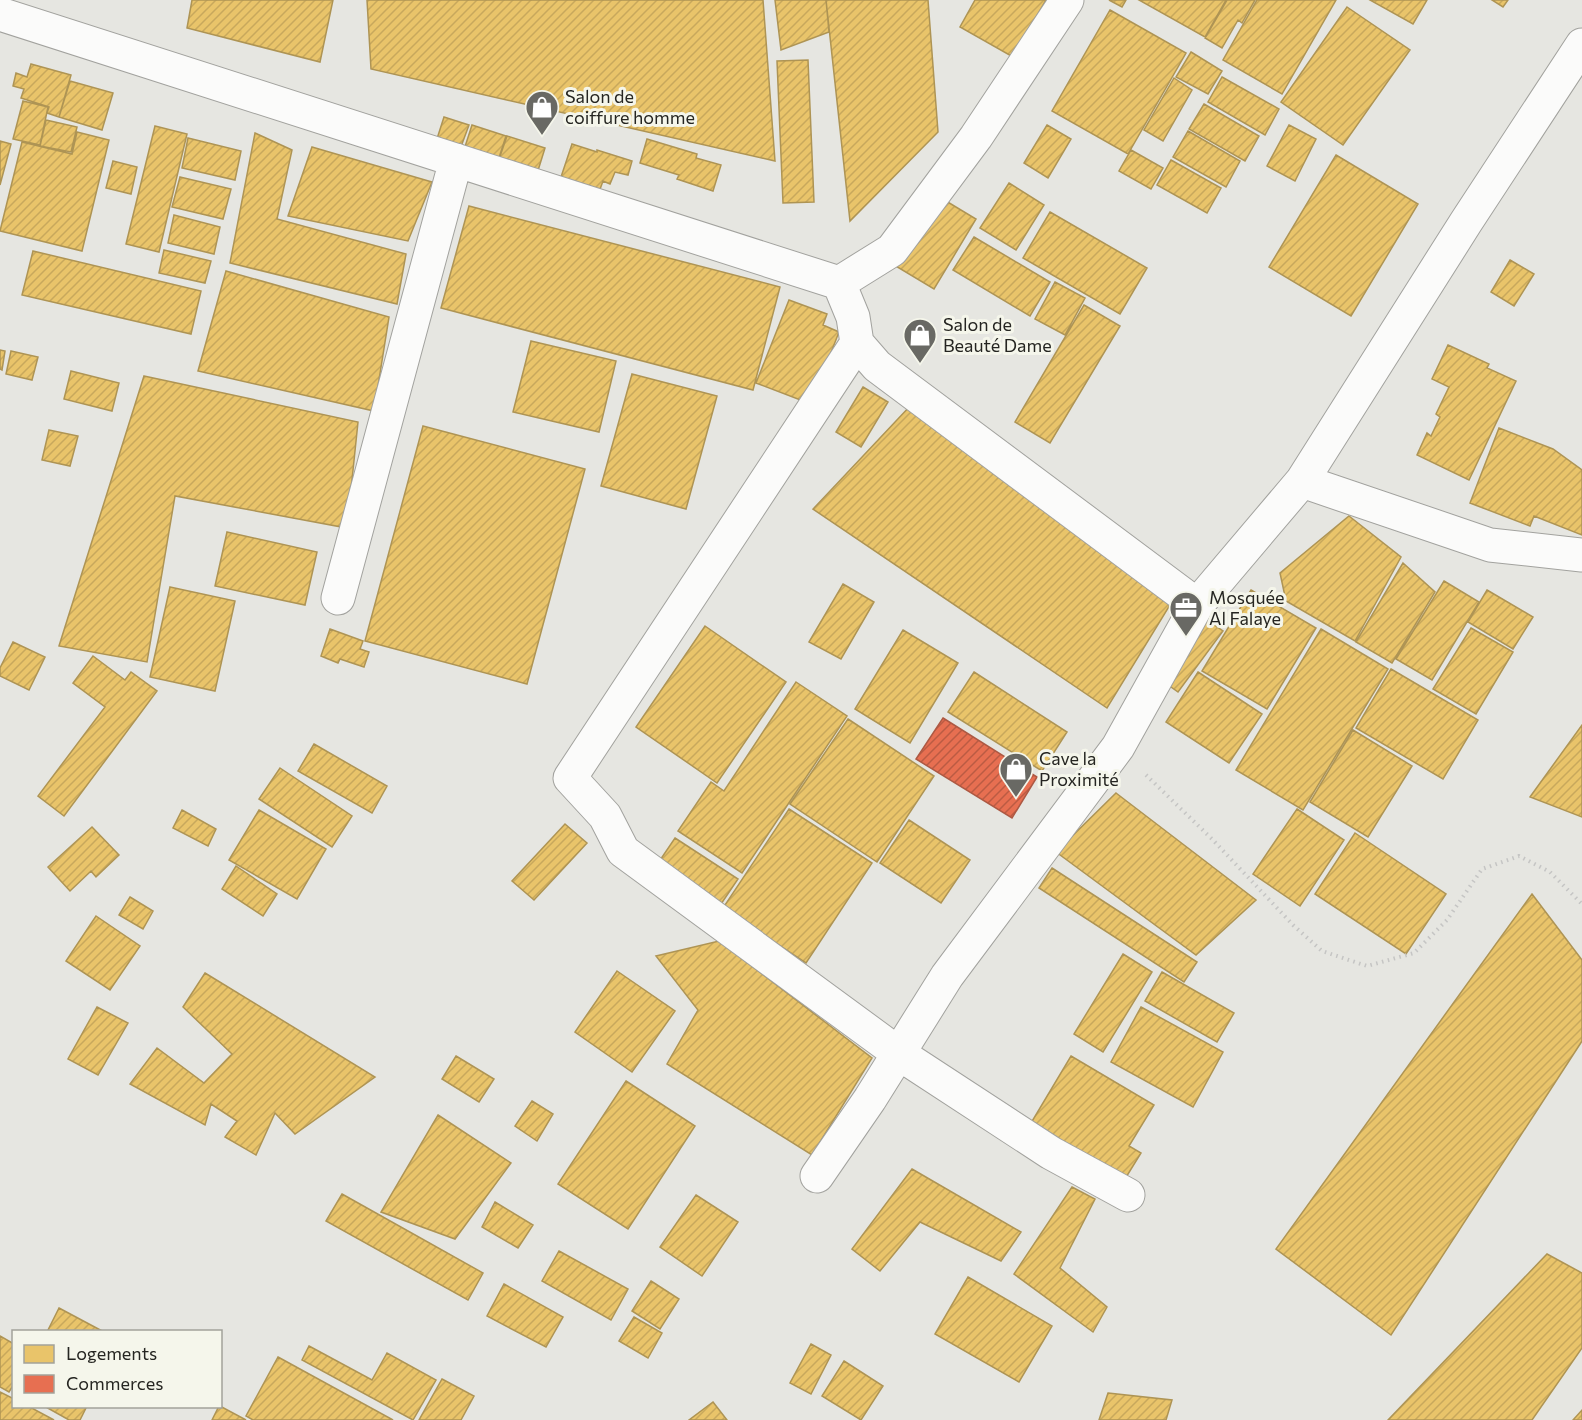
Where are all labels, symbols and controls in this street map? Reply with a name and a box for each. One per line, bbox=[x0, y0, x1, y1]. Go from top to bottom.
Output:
place label: Salon de coiffure homme bbox=[565, 85, 695, 128]
shop icon: Salon de coiffure homme bbox=[524, 89, 560, 136]
place label: Salon de Beauté Dame bbox=[943, 313, 1052, 356]
shop icon: Salon de Beauté Dame bbox=[902, 317, 938, 364]
place label: Mosquée Al Falaye bbox=[1209, 586, 1285, 629]
office icon: Mosquée Al Falaye bbox=[1168, 590, 1204, 637]
place label: Cave la Proximité bbox=[1039, 747, 1119, 790]
shop icon: Cave la Proximité bbox=[998, 751, 1034, 798]
legend bbox=[12, 1330, 222, 1408]
text: Logements bbox=[66, 1342, 157, 1364]
text: Commerces bbox=[66, 1372, 163, 1394]

